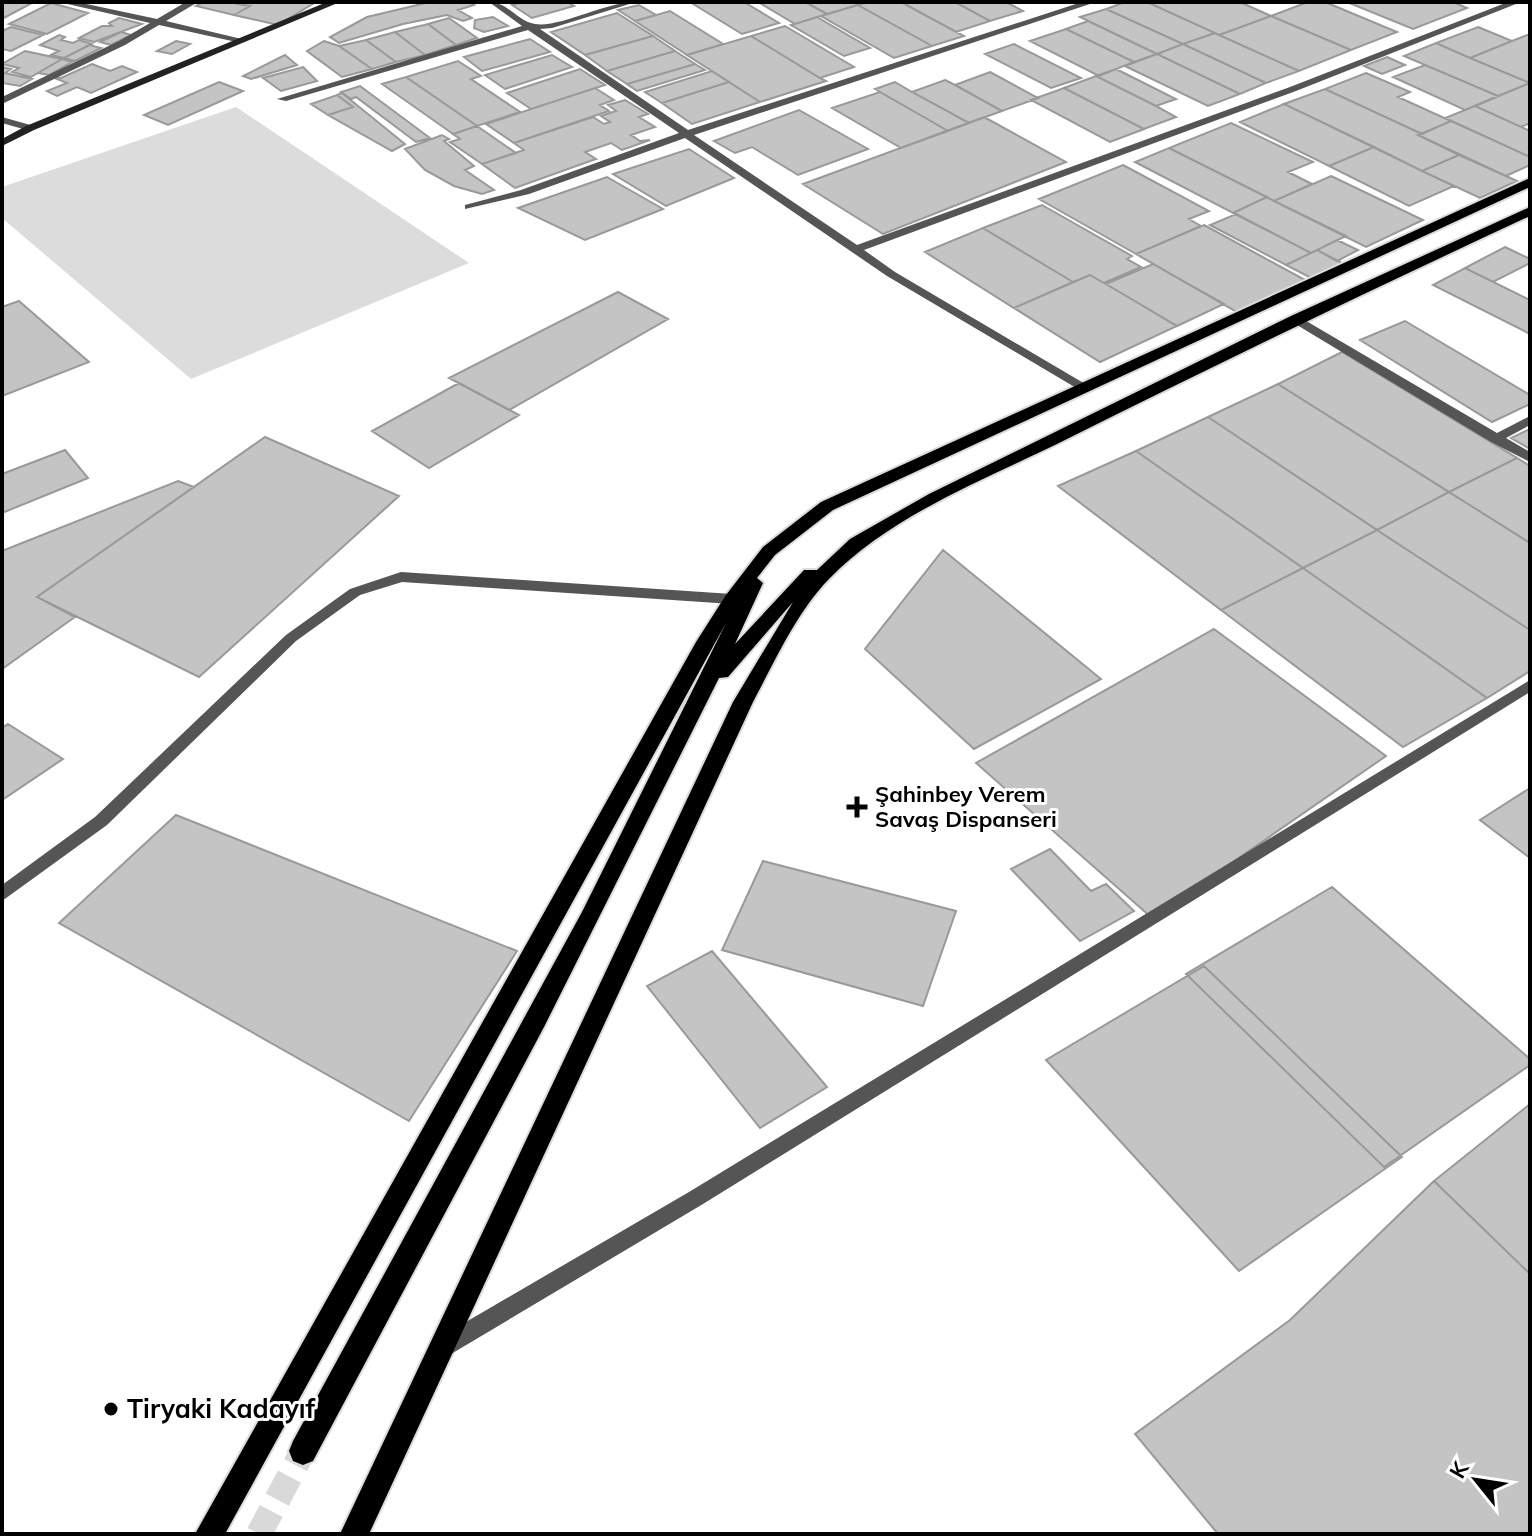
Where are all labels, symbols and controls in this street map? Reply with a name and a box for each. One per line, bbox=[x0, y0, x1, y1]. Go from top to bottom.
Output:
place label: Şahinbey Verem Savaş Dispanseri bbox=[875, 780, 1057, 833]
marker: Şahinbey Verem Savaş Dispanseri bbox=[846, 796, 868, 818]
place label: Tiryaki Kadayıf bbox=[127, 1392, 316, 1425]
marker: Tiryaki Kadayıf bbox=[102, 1400, 120, 1418]
north arrow bbox=[1436, 1440, 1516, 1520]
text: K bbox=[1443, 1455, 1475, 1483]

